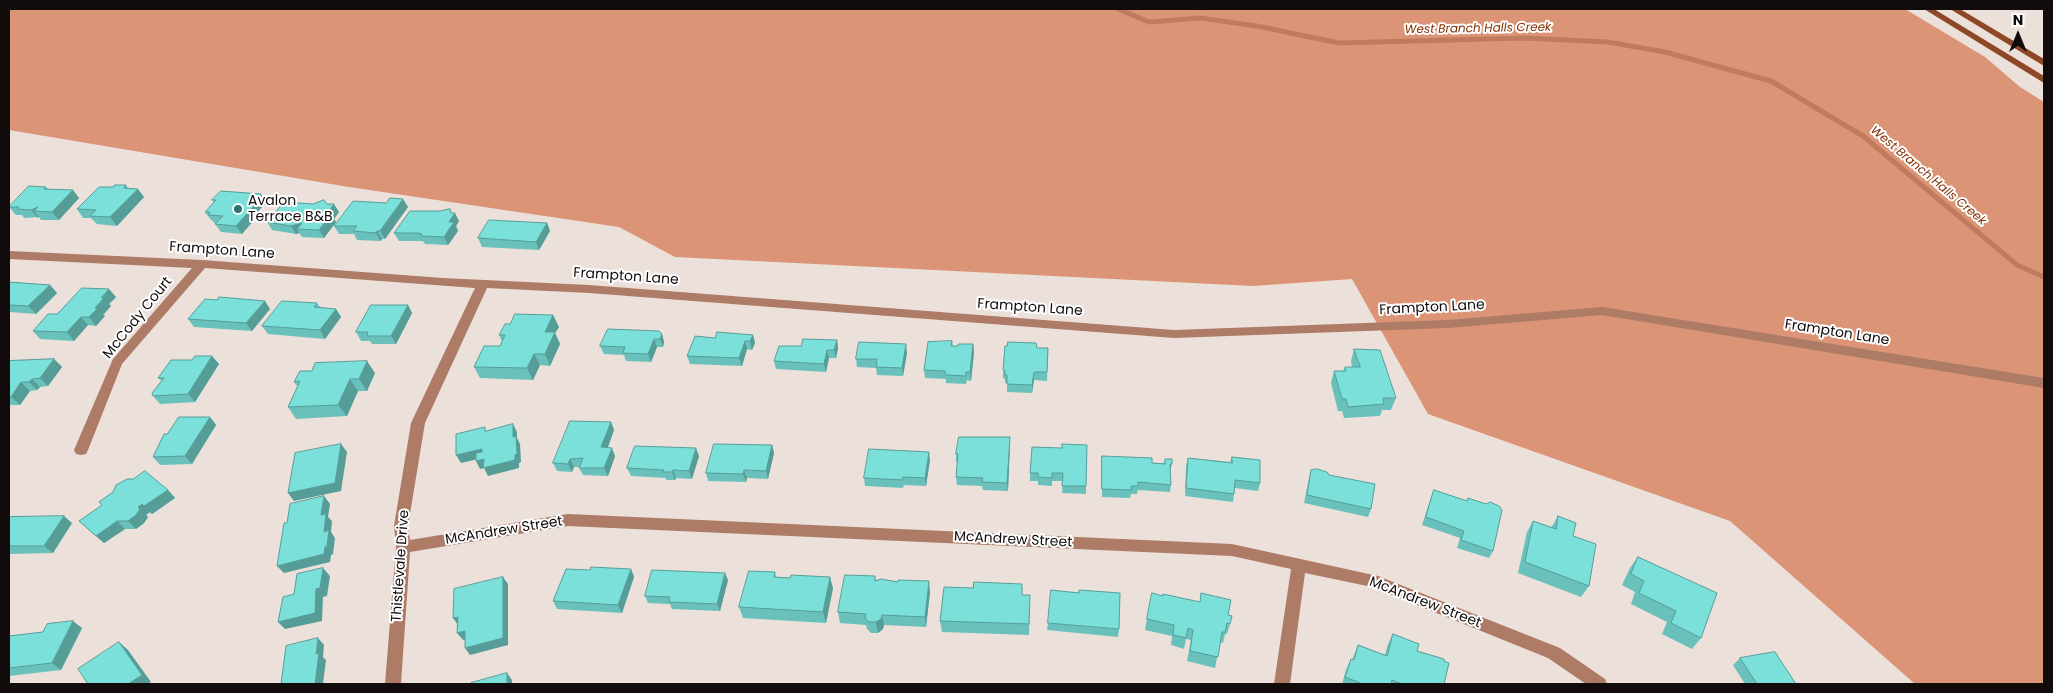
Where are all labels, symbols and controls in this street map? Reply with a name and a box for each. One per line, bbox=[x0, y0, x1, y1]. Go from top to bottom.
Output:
north arrow bbox=[1993, 10, 2043, 60]
text: N bbox=[2013, 10, 2023, 30]
water label: West Branch Halls Creek bbox=[1405, 21, 1551, 37]
water label: West Branch Halls Creek bbox=[1867, 123, 1989, 229]
place label: Avalon Terrace B&B bbox=[248, 193, 333, 226]
marker: Avalon Terrace B&B bbox=[232, 203, 244, 215]
street label: Frampton Lane bbox=[169, 239, 275, 263]
street label: Frampton Lane bbox=[573, 265, 679, 289]
street label: McCody Court bbox=[100, 274, 176, 362]
street label: Frampton Lane bbox=[977, 296, 1083, 320]
street label: Frampton Lane bbox=[1379, 297, 1485, 319]
street label: Frampton Lane bbox=[1784, 316, 1890, 350]
street label: Thistlevale Drive bbox=[389, 509, 413, 623]
street label: McAndrew Street bbox=[444, 513, 564, 549]
street label: McAndrew Street bbox=[953, 529, 1073, 551]
street label: McAndrew Street bbox=[1367, 574, 1483, 632]

